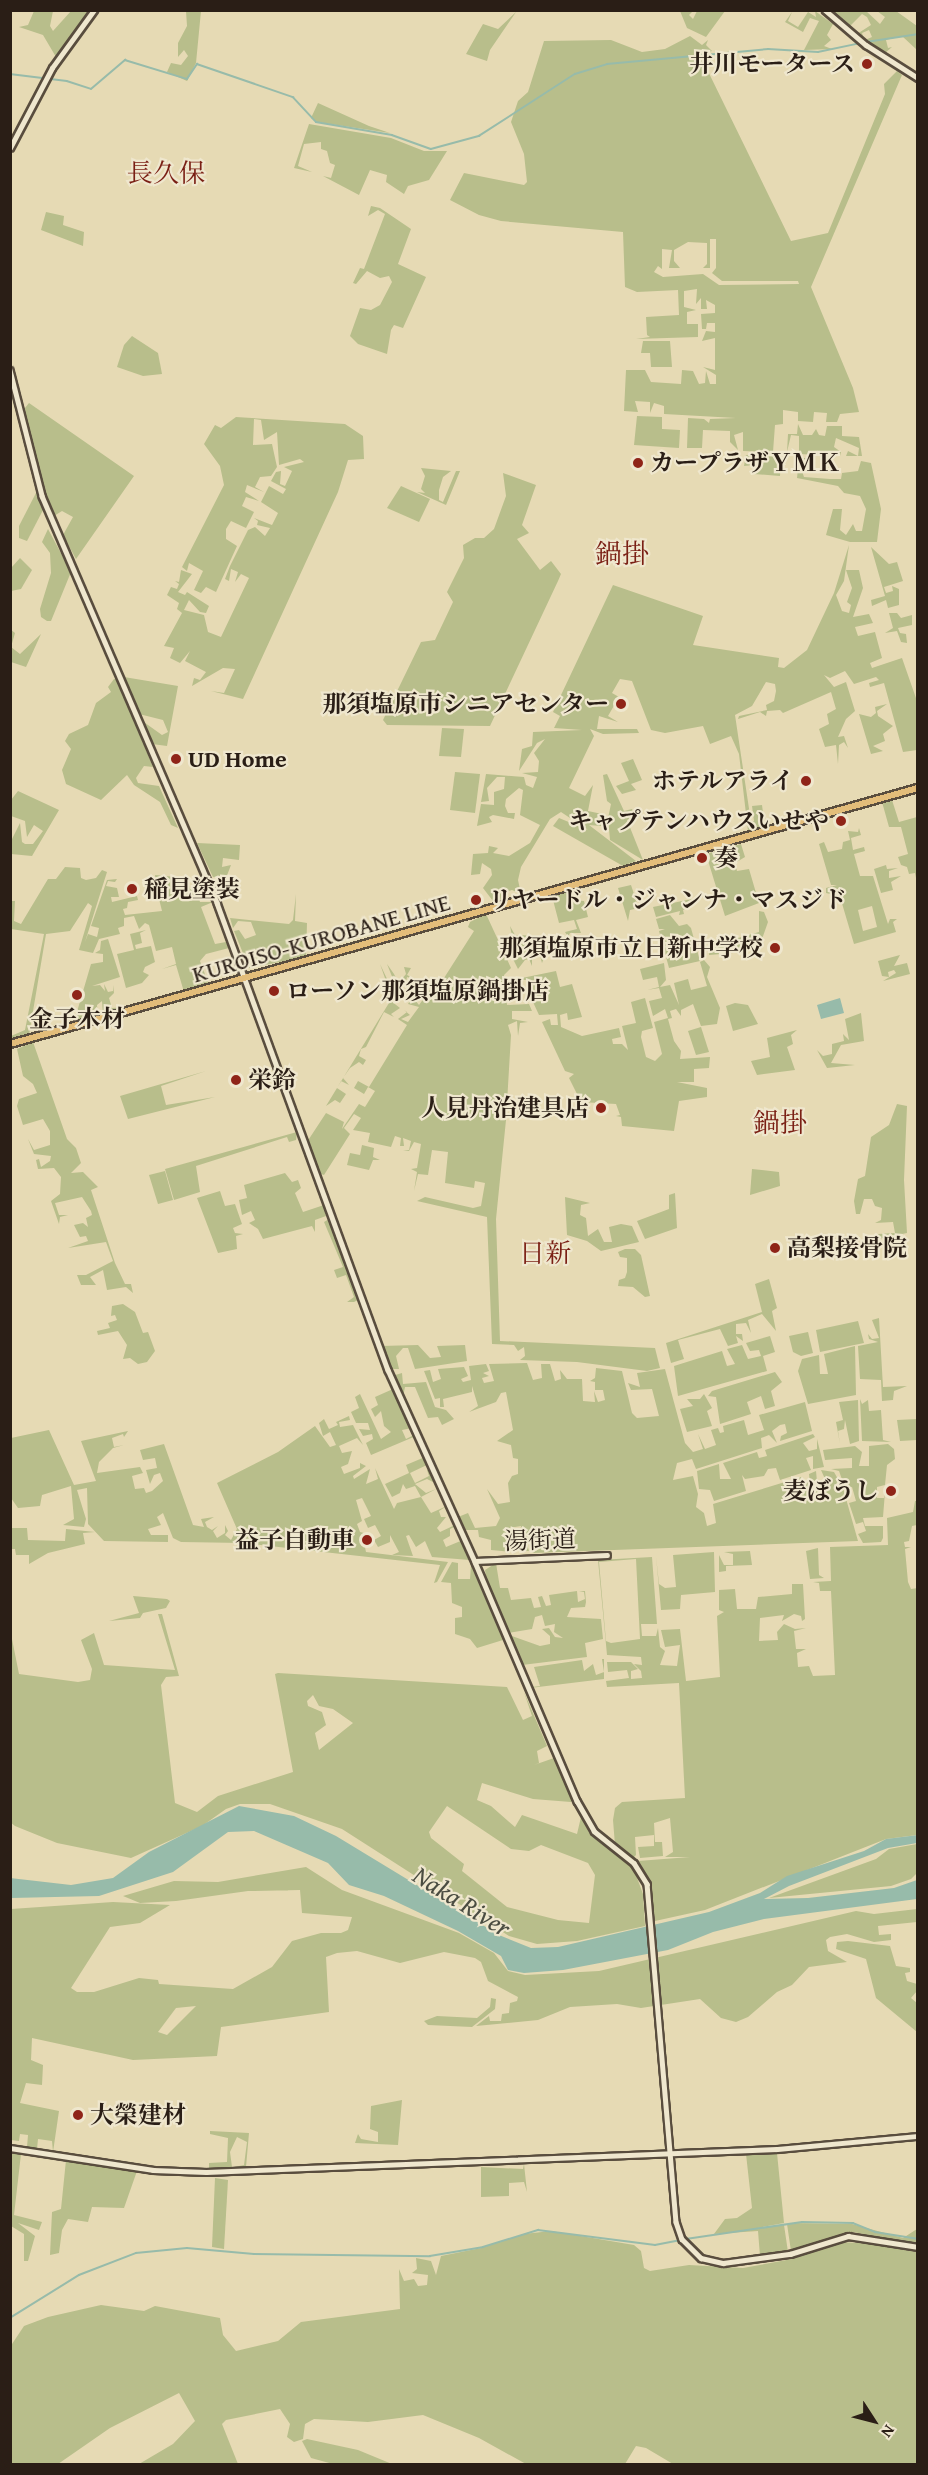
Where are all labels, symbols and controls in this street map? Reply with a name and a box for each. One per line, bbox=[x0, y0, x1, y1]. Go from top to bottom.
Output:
place label: 井川モータース bbox=[688, 50, 855, 78]
marker: 井川モータース bbox=[860, 57, 874, 71]
district label: 長久保 bbox=[127, 157, 205, 189]
place label: カープラザＹＭＫ bbox=[650, 449, 842, 477]
marker: カープラザＹＭＫ bbox=[631, 456, 645, 470]
district label: 鍋掛 bbox=[595, 538, 649, 570]
place label: 那須塩原市シニアセンター bbox=[321, 690, 609, 718]
marker: 那須塩原市シニアセンター bbox=[614, 697, 628, 711]
place label: UD Home bbox=[188, 745, 287, 773]
marker: UD Home bbox=[169, 752, 183, 766]
place label: ホテルアライ bbox=[650, 767, 794, 795]
marker: ホテルアライ bbox=[799, 774, 813, 788]
place label: キャプテンハウスいせや bbox=[565, 807, 829, 835]
marker: キャプテンハウスいせや bbox=[834, 814, 848, 828]
place label: 奏 bbox=[714, 844, 738, 872]
marker: 奏 bbox=[695, 851, 709, 865]
place label: 稲見塗装 bbox=[144, 875, 240, 903]
marker: 稲見塗装 bbox=[125, 882, 139, 896]
place label: リヤードル・ジャンナ・マスジド bbox=[488, 886, 848, 914]
street label: KUROISO-KUROBANE LINE bbox=[189, 887, 453, 989]
marker: リヤードル・ジャンナ・マスジド bbox=[469, 893, 483, 907]
place label: 那須塩原市立日新中学校 bbox=[499, 934, 763, 962]
marker: 那須塩原市立日新中学校 bbox=[768, 941, 782, 955]
place label: ローソン那須塩原鍋掛店 bbox=[286, 977, 550, 1005]
marker: ローソン那須塩原鍋掛店 bbox=[267, 984, 281, 998]
marker: 金子木材 bbox=[70, 988, 84, 1002]
place label: 金子木材 bbox=[29, 1005, 125, 1033]
place label: 栄鈴 bbox=[248, 1066, 296, 1094]
marker: 栄鈴 bbox=[229, 1073, 243, 1087]
place label: 人見丹治建具店 bbox=[421, 1094, 589, 1122]
marker: 人見丹治建具店 bbox=[594, 1101, 608, 1115]
district label: 鍋掛 bbox=[753, 1107, 807, 1139]
place label: 高梨接骨院 bbox=[787, 1234, 907, 1262]
district label: 日新 bbox=[519, 1237, 571, 1269]
marker: 高梨接骨院 bbox=[768, 1241, 782, 1255]
place label: 麦ぼうし bbox=[783, 1477, 879, 1505]
marker: 麦ぼうし bbox=[884, 1484, 898, 1498]
street label: 湯街道 bbox=[504, 1524, 576, 1556]
place label: 益子自動車 bbox=[235, 1526, 355, 1554]
marker: 益子自動車 bbox=[360, 1533, 374, 1547]
water label: Naka River bbox=[407, 1859, 517, 1943]
place label: 大榮建材 bbox=[90, 2101, 186, 2129]
marker: 大榮建材 bbox=[71, 2108, 85, 2122]
north arrow bbox=[844, 2391, 904, 2451]
text: N bbox=[876, 2420, 901, 2443]

